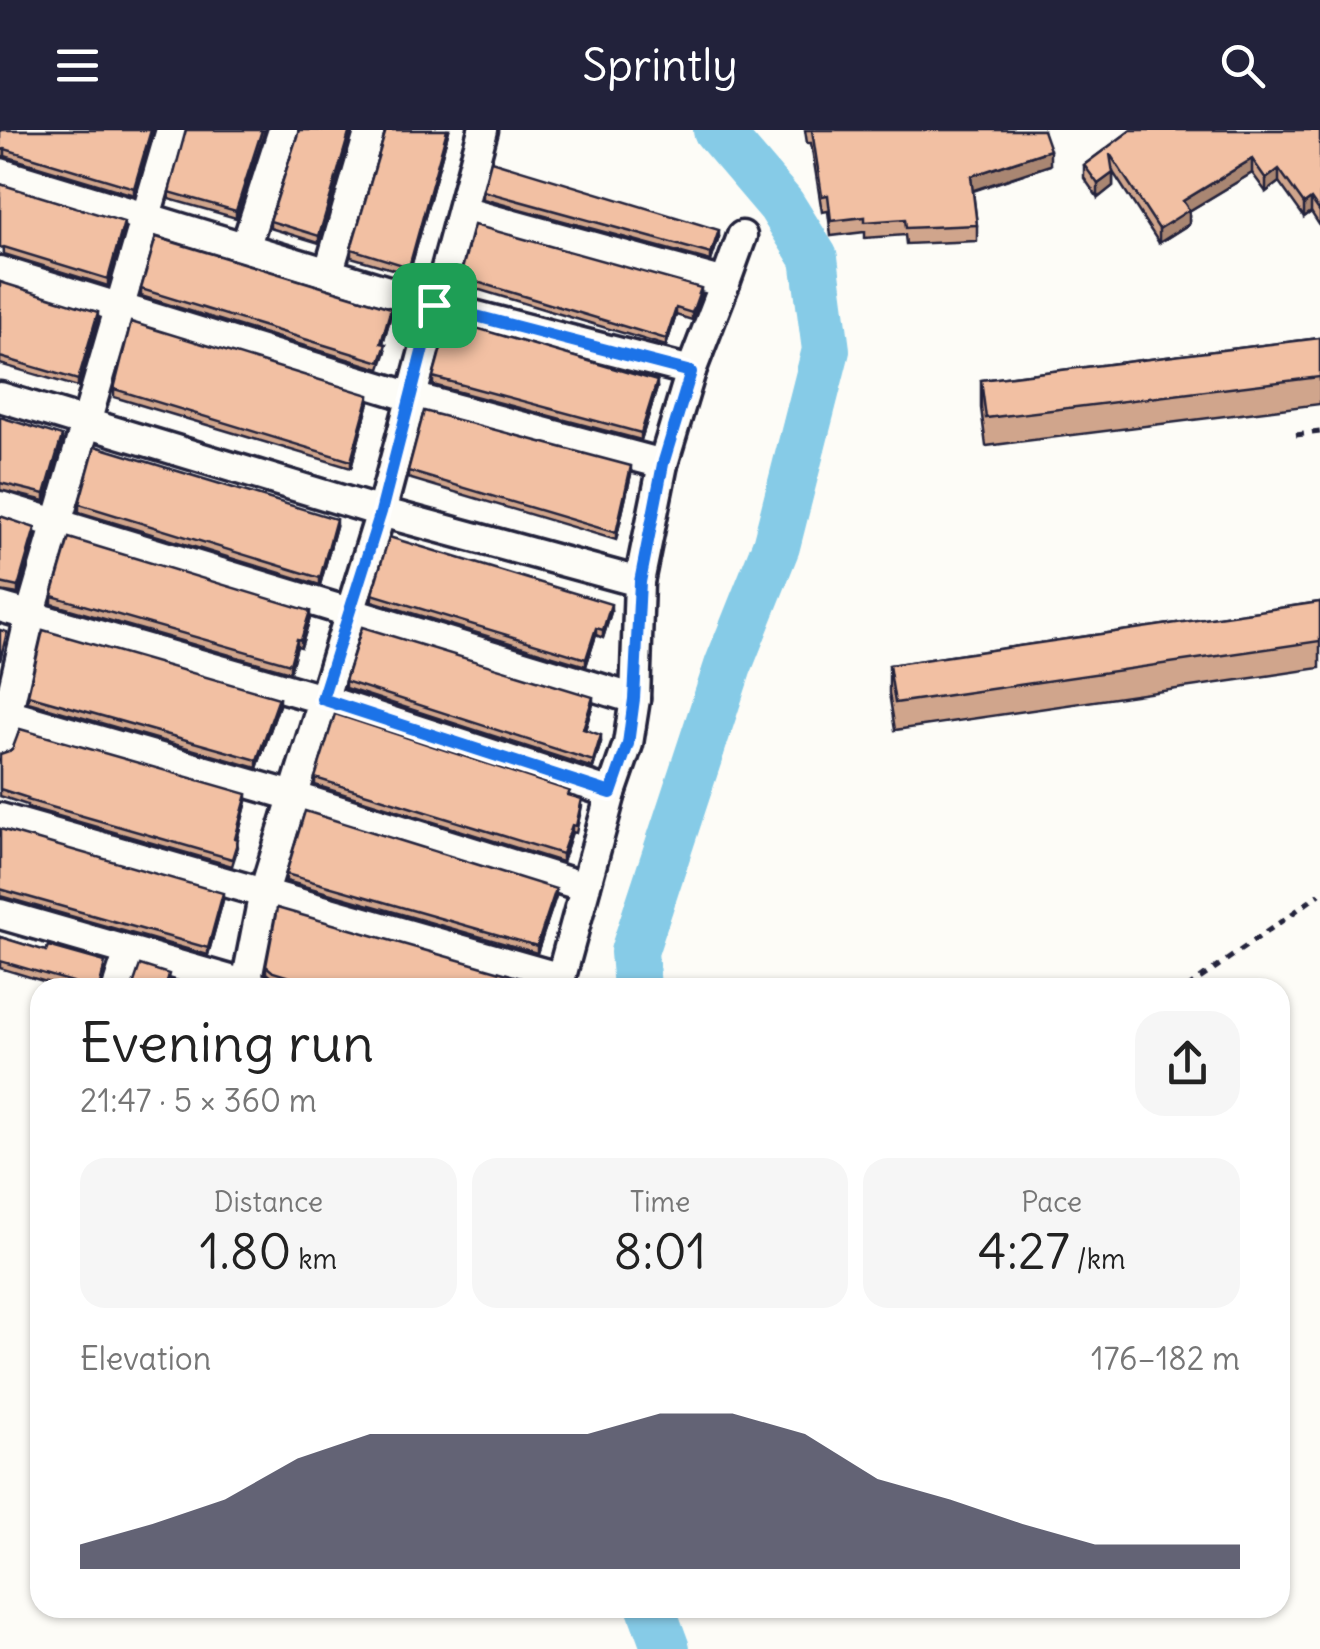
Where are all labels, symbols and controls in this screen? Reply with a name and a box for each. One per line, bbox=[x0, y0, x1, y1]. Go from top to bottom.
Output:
text: Sprintly bbox=[582, 37, 738, 93]
icon: menu bbox=[50, 38, 105, 93]
icon: search bbox=[1215, 38, 1270, 93]
pin bbox=[392, 263, 477, 348]
icon: arrive bbox=[407, 278, 462, 333]
text: Evening run bbox=[80, 1008, 374, 1077]
button: share bbox=[1135, 1011, 1240, 1116]
text: 21:47 · 5 × 360 m bbox=[80, 1080, 317, 1121]
text: Distance bbox=[214, 1184, 323, 1220]
text: Time bbox=[630, 1184, 690, 1220]
text: Pace bbox=[1021, 1184, 1082, 1220]
text: 1.80 bbox=[200, 1220, 292, 1283]
text: 8:01 bbox=[614, 1220, 706, 1283]
text: 4:27 bbox=[978, 1220, 1070, 1283]
text: km bbox=[292, 1241, 337, 1277]
text: /km bbox=[1070, 1241, 1126, 1277]
text: Elevation bbox=[80, 1338, 211, 1379]
text: 176–182 m bbox=[1091, 1338, 1240, 1379]

